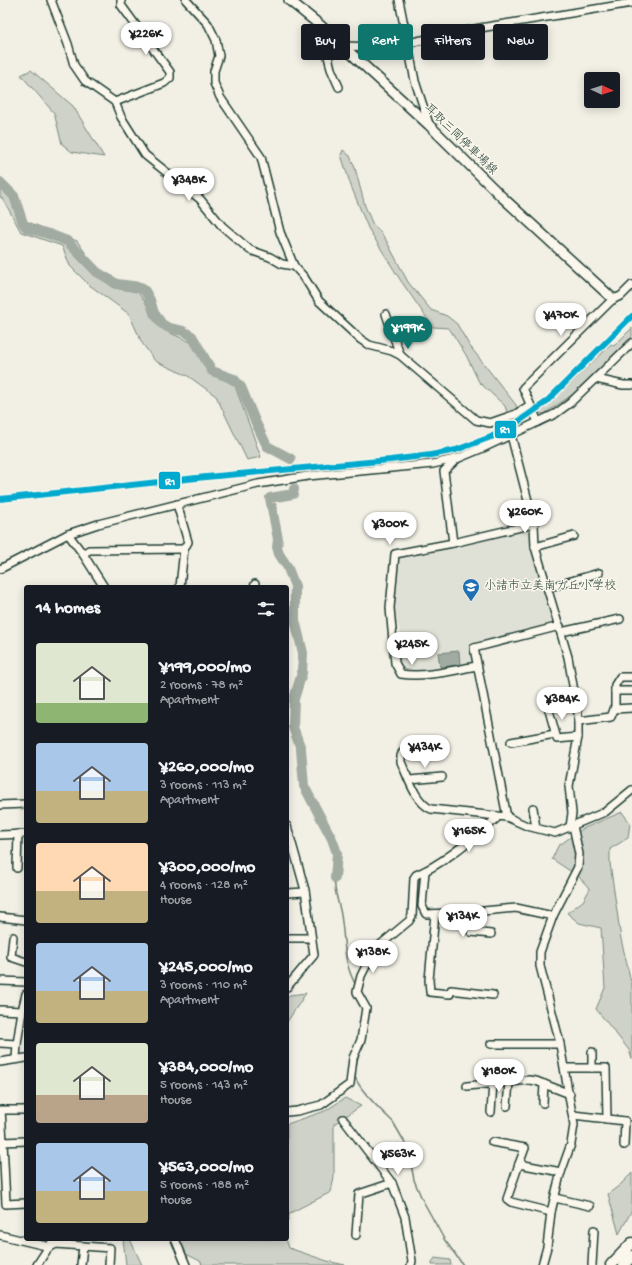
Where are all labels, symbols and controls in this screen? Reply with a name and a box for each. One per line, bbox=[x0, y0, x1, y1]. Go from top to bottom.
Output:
pin: ¥226K bbox=[118, 22, 174, 56]
chip: Buy bbox=[301, 24, 350, 60]
chip: Rent bbox=[358, 24, 413, 60]
chip: Filters bbox=[421, 24, 485, 60]
chip: New bbox=[493, 24, 548, 60]
text: ¥226K bbox=[130, 27, 162, 42]
north arrow bbox=[584, 72, 620, 108]
map controls bbox=[584, 72, 620, 108]
street label: 耳取三岡停車場線 bbox=[421, 101, 500, 178]
pin: ¥348K bbox=[161, 168, 217, 202]
text: ¥348K bbox=[172, 173, 206, 188]
pin: ¥470K bbox=[533, 303, 589, 337]
text: ¥470K bbox=[544, 308, 578, 323]
pin: ¥199K bbox=[380, 316, 436, 350]
text: ¥199K bbox=[392, 321, 424, 336]
line badge: R1 bbox=[494, 420, 517, 439]
text: R1 bbox=[499, 425, 510, 437]
line badge: R1 bbox=[158, 471, 181, 490]
text: R1 bbox=[164, 477, 175, 489]
pin: ¥260K bbox=[497, 500, 553, 534]
text: ¥260K bbox=[508, 505, 542, 520]
pin: ¥300K bbox=[362, 512, 418, 546]
text: ¥300K bbox=[373, 517, 407, 532]
school or university icon: 小諸市立美南ガ丘小学校 bbox=[461, 577, 481, 602]
place label: 小諸市立美南ガ丘小学校 bbox=[484, 579, 616, 594]
icon: filters bbox=[255, 598, 277, 620]
text: 14 homes bbox=[36, 599, 100, 619]
pin: ¥245K bbox=[384, 632, 440, 666]
text: ¥245K bbox=[396, 637, 428, 652]
text: ¥199,000/mo bbox=[160, 658, 251, 678]
icon: home bbox=[68, 659, 116, 707]
text: 2 rooms · 78 m² bbox=[160, 678, 243, 693]
pin: ¥384K bbox=[534, 687, 590, 721]
text: ¥384K bbox=[545, 692, 579, 707]
text: Apartment bbox=[160, 693, 219, 708]
pin: ¥434K bbox=[397, 735, 453, 769]
text: ¥434K bbox=[409, 740, 441, 755]
text: ¥260,000/mo bbox=[160, 758, 254, 778]
icon: home bbox=[68, 759, 116, 807]
text: 3 rooms · 113 m² bbox=[160, 778, 247, 793]
text: Apartment bbox=[160, 793, 219, 808]
pin: ¥165K bbox=[441, 819, 497, 853]
text: ¥165K bbox=[453, 824, 485, 839]
text: ¥300,000/mo bbox=[160, 858, 255, 878]
icon: home bbox=[68, 859, 116, 907]
text: 4 rooms · 128 m² bbox=[160, 878, 248, 893]
text: House bbox=[160, 893, 192, 908]
pin: ¥134K bbox=[435, 904, 491, 938]
text: ¥134K bbox=[447, 909, 479, 924]
pin: ¥138K bbox=[345, 940, 401, 974]
text: ¥138K bbox=[357, 945, 389, 960]
text: ¥245,000/mo bbox=[160, 958, 252, 978]
icon: home bbox=[68, 959, 116, 1007]
text: 3 rooms · 110 m² bbox=[160, 978, 248, 993]
text: Apartment bbox=[160, 993, 219, 1008]
text: ¥384,000/mo bbox=[160, 1058, 253, 1078]
icon: home bbox=[68, 1059, 116, 1107]
pin: ¥180K bbox=[471, 1059, 527, 1093]
text: ¥180K bbox=[483, 1064, 515, 1079]
text: 5 rooms · 143 m² bbox=[160, 1078, 248, 1093]
text: House bbox=[160, 1093, 192, 1108]
pin: ¥563K bbox=[370, 1142, 426, 1176]
text: ¥563K bbox=[381, 1147, 415, 1162]
text: ¥563,000/mo bbox=[160, 1158, 254, 1178]
icon: home bbox=[68, 1159, 116, 1207]
text: 5 rooms · 188 m² bbox=[160, 1178, 249, 1193]
text: House bbox=[160, 1193, 192, 1208]

